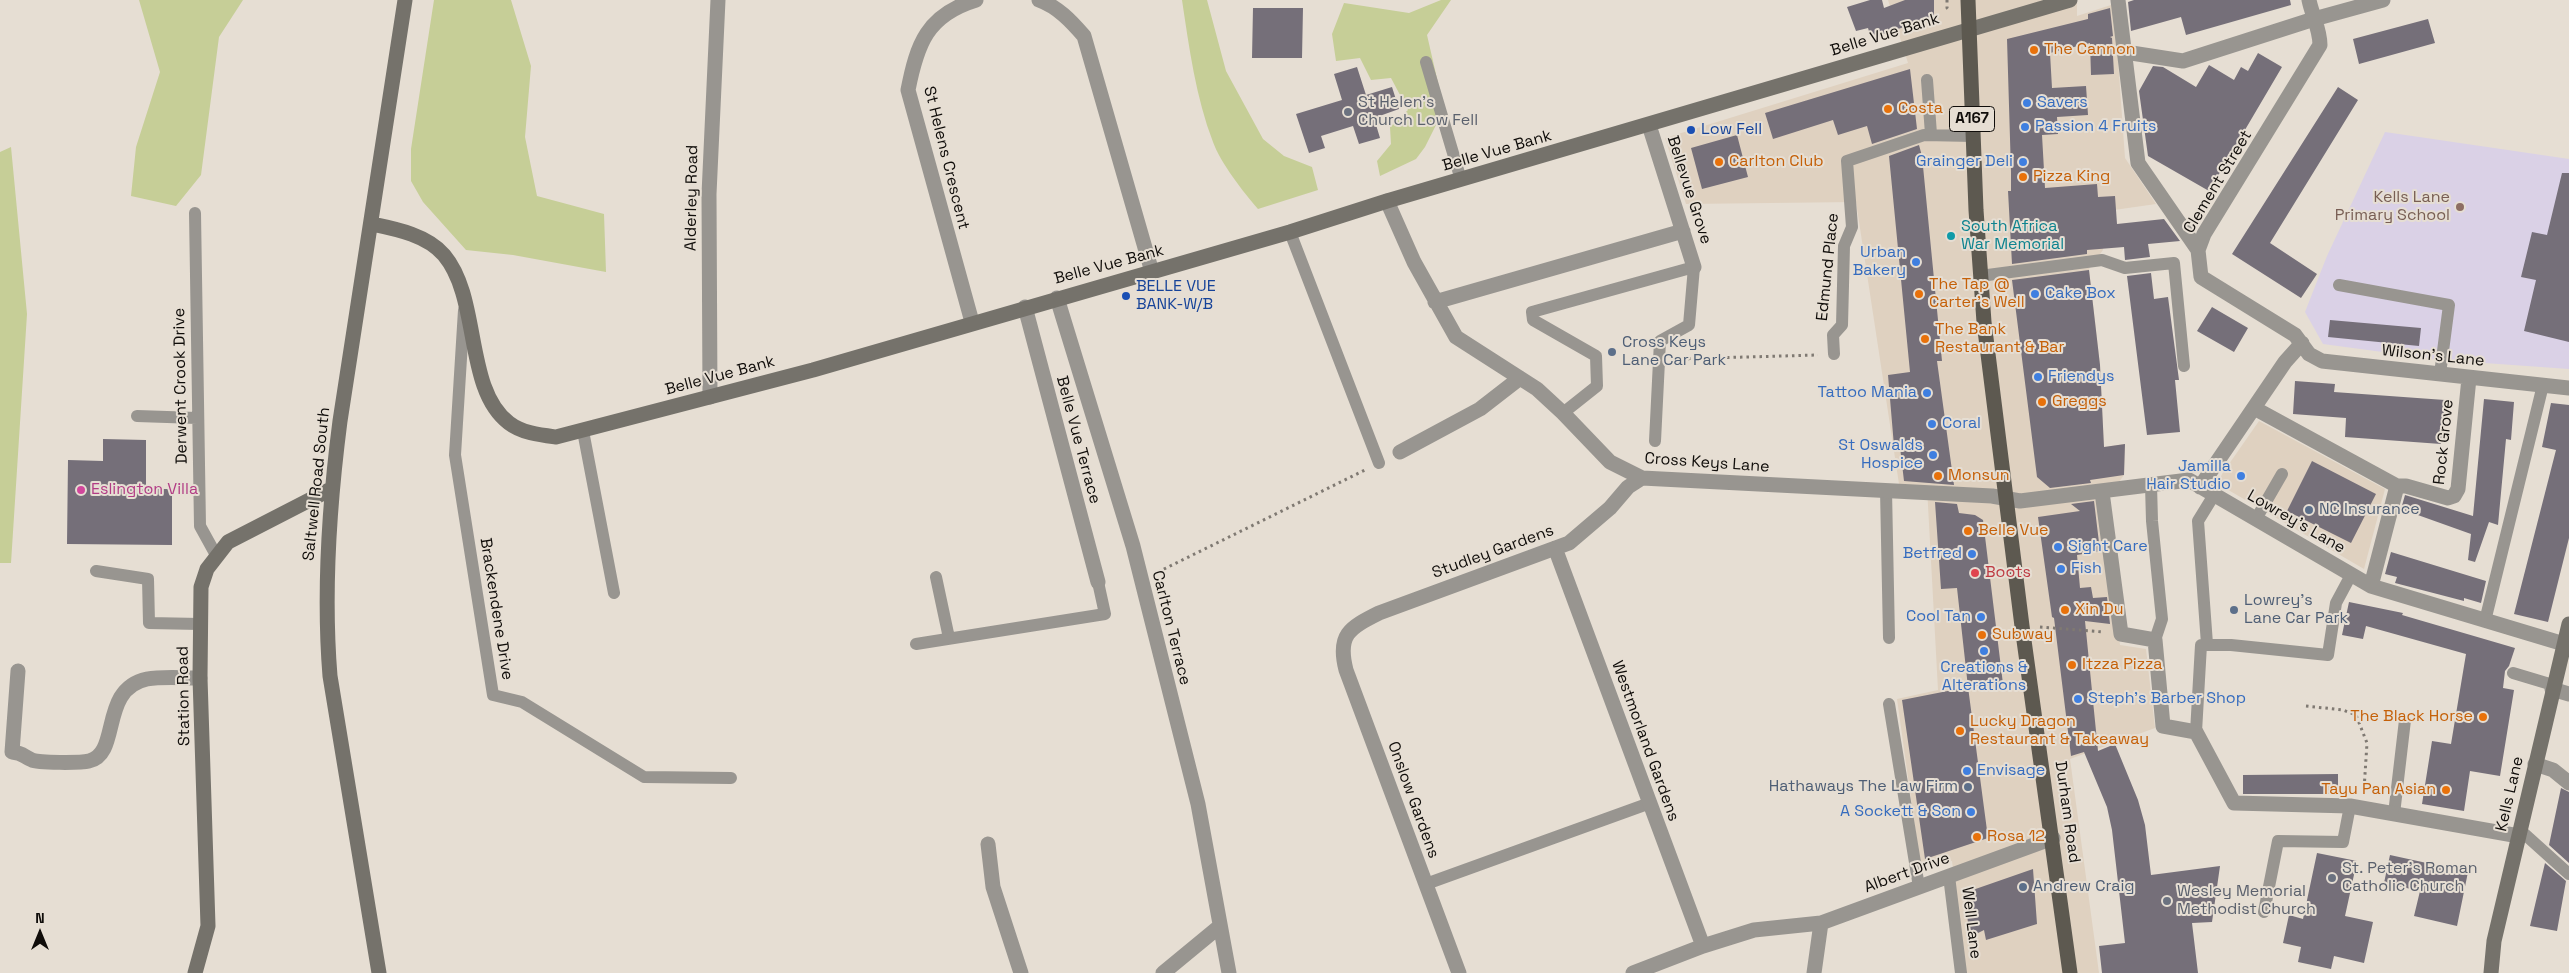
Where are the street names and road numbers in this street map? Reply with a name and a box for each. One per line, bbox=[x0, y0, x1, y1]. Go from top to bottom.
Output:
street label: Belle Vue Bank bbox=[1828, 9, 1942, 61]
street label: St Helens Crescent bbox=[919, 84, 973, 232]
road number: A167 bbox=[1950, 106, 1994, 132]
street label: Belle Vue Bank bbox=[1440, 126, 1554, 176]
street label: Clement Street bbox=[2180, 127, 2256, 237]
street label: Bellevue Grove bbox=[1662, 133, 1716, 247]
street label: Alderley Road bbox=[681, 145, 703, 251]
street label: Edmund Place bbox=[1813, 212, 1843, 322]
street label: Belle Vue Bank bbox=[1052, 241, 1166, 289]
street label: Derwent Crook Drive bbox=[170, 308, 192, 464]
street label: Wilson's Lane bbox=[2381, 341, 2485, 371]
street label: Belle Vue Bank bbox=[663, 352, 777, 400]
street label: Belle Vue Terrace bbox=[1052, 374, 1104, 506]
street label: Rock Grove bbox=[2430, 398, 2458, 486]
street label: Saltwell Road South bbox=[299, 406, 335, 562]
street label: Cross Keys Lane bbox=[1644, 449, 1770, 477]
street label: Lowrey's Lane bbox=[2244, 486, 2348, 558]
street label: Studley Gardens bbox=[1430, 521, 1556, 583]
street label: Brackendene Drive bbox=[475, 536, 517, 682]
street label: Carlton Terrace bbox=[1147, 569, 1195, 687]
street label: Station Road bbox=[174, 646, 194, 746]
street label: Westmorland Gardens bbox=[1607, 658, 1683, 824]
street label: Onslow Gardens bbox=[1383, 739, 1443, 861]
street label: Kells Lane bbox=[2492, 755, 2528, 833]
street label: Durham Road bbox=[2050, 760, 2084, 864]
street label: Albert Drive bbox=[1862, 849, 1952, 897]
street label: Well Lane bbox=[1957, 886, 1985, 960]

